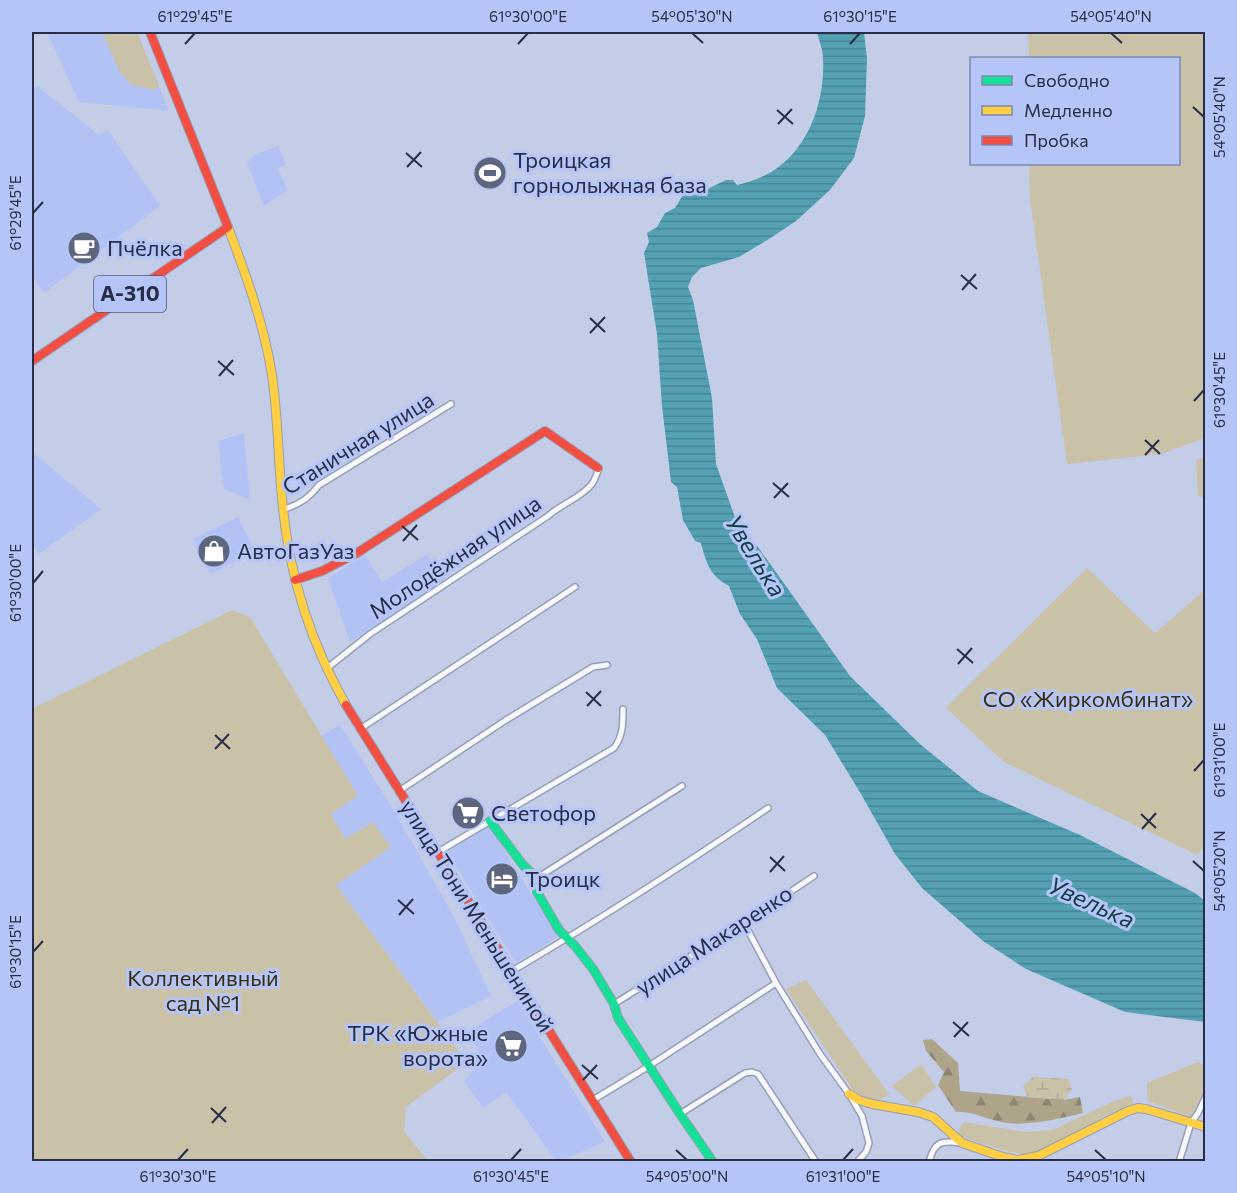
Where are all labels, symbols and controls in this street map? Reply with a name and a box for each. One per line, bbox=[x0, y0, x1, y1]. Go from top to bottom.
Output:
text: 61°29'45"E bbox=[157, 7, 233, 25]
text: 61°30'00"E bbox=[489, 7, 567, 25]
text: 54°05'30"N bbox=[651, 7, 733, 25]
text: 61°30'15"E bbox=[823, 7, 897, 25]
text: 54°05'40"N bbox=[1070, 7, 1152, 25]
legend bbox=[970, 57, 1180, 165]
text: Свободно bbox=[1024, 69, 1110, 91]
text: 54°05'40"N bbox=[1210, 76, 1228, 158]
text: Медленно bbox=[1024, 99, 1113, 121]
text: Пробка bbox=[1024, 129, 1089, 151]
place label: Троицкая горнолыжная база bbox=[513, 146, 707, 198]
sports icon: Троицкая горнолыжная база bbox=[472, 155, 508, 191]
text: 61°29'45"E bbox=[6, 175, 24, 251]
cafe icon: Пчёлка bbox=[66, 230, 102, 266]
place label: Пчёлка bbox=[107, 234, 183, 261]
road number: А-310 bbox=[94, 276, 166, 312]
text: 61°30'45"E bbox=[1210, 352, 1228, 428]
street label: Станичная улица bbox=[277, 385, 438, 500]
street label: Молодёжная улица bbox=[364, 489, 546, 624]
water label: Увелька bbox=[720, 509, 793, 602]
shop icon: АвтоГазУаз bbox=[196, 533, 232, 569]
place label: АвтоГазУаз bbox=[237, 537, 354, 564]
text: 61°30'00"E bbox=[6, 544, 24, 622]
park label: СО «Жиркомбинат» bbox=[983, 685, 1193, 712]
text: 61°31'00"E bbox=[1210, 723, 1228, 797]
street label: улица Тони Меньшениной bbox=[395, 794, 560, 1037]
supermarket icon: Светофор bbox=[450, 795, 486, 831]
place label: Светофор bbox=[491, 799, 596, 826]
text: 54°05'20"N bbox=[1210, 830, 1228, 912]
hotel icon: Троицк bbox=[484, 861, 520, 897]
place label: Троицк bbox=[525, 865, 601, 892]
water label: Увелька bbox=[1044, 870, 1139, 934]
street label: улица Макаренко bbox=[630, 879, 797, 1000]
text: 61°30'15"E bbox=[6, 915, 24, 989]
park label: Коллективный сад №1 bbox=[127, 964, 279, 1016]
place label: ТРК «Южные ворота» bbox=[347, 1019, 488, 1071]
supermarket icon: ТРК «Южные ворота» bbox=[493, 1028, 529, 1064]
text: 61°30'30"E bbox=[140, 1167, 217, 1185]
text: 61°30'45"E bbox=[473, 1167, 549, 1185]
text: 54°05'00"N bbox=[646, 1167, 728, 1185]
text: 61°31'00"E bbox=[806, 1167, 880, 1185]
text: 54°05'10"N bbox=[1066, 1167, 1146, 1185]

